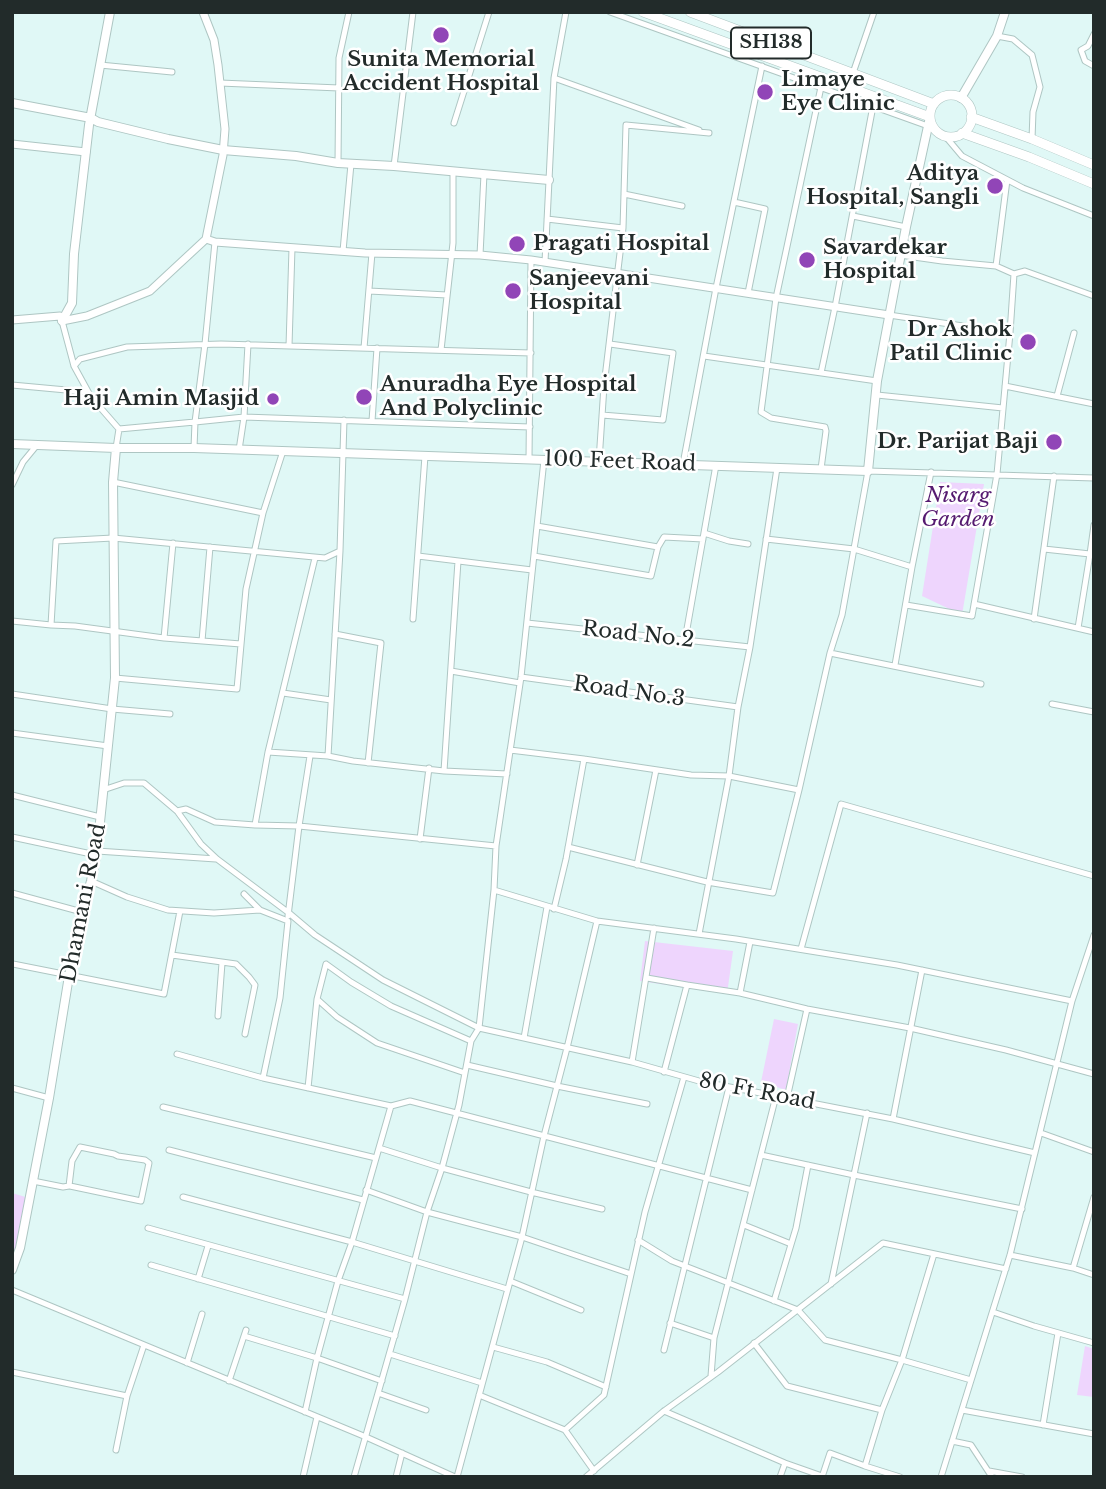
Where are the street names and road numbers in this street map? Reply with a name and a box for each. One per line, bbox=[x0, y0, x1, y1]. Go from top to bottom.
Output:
road number: SH138 bbox=[731, 28, 811, 58]
street label: 100 Feet Road bbox=[543, 447, 697, 477]
street label: Road No.2 bbox=[581, 617, 695, 653]
street label: Road No.3 bbox=[572, 672, 686, 712]
street label: Dhamani Road bbox=[56, 821, 112, 985]
street label: 80 Ft Road bbox=[697, 1068, 817, 1116]

